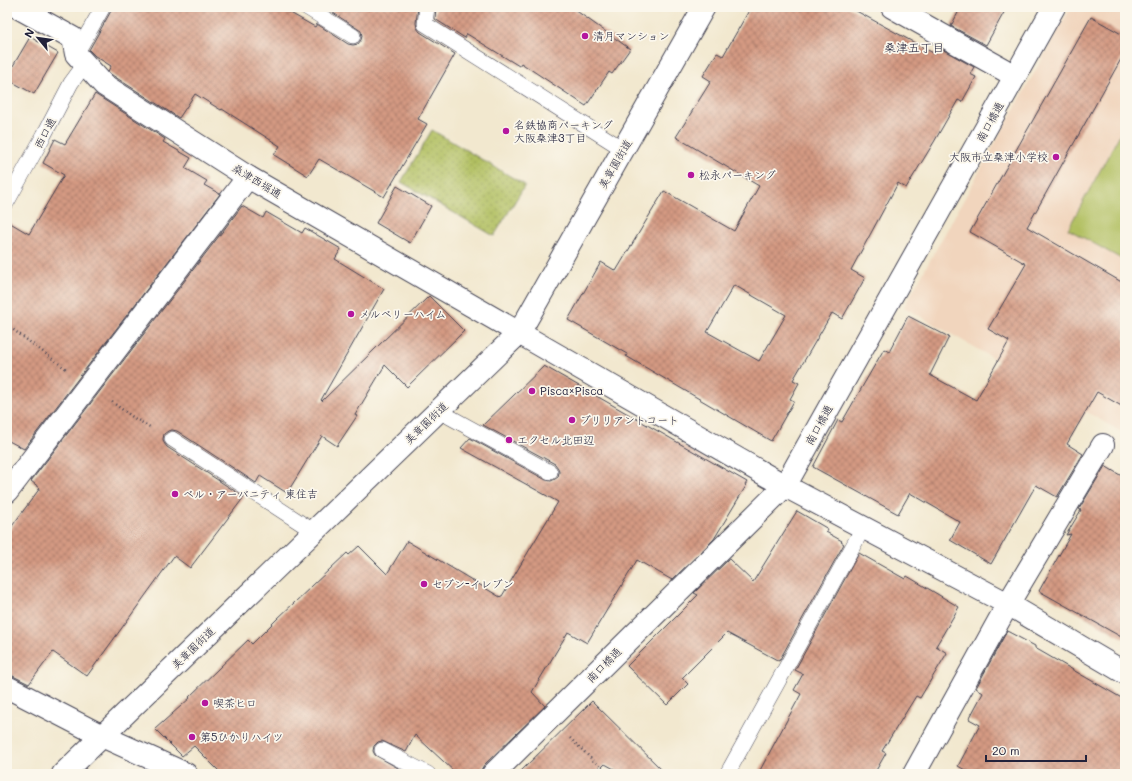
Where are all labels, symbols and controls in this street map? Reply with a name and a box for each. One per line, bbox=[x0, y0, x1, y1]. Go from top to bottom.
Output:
north arrow bbox=[18, 18, 58, 58]
text: N bbox=[20, 26, 37, 40]
place label: 清月マンション bbox=[593, 28, 670, 43]
marker: 清月マンション bbox=[580, 31, 590, 41]
district label: 桑津五丁目 bbox=[884, 39, 944, 55]
street label: 南口橋通 bbox=[972, 99, 1007, 145]
street label: 西口通 bbox=[30, 115, 59, 151]
place label: 名鉄協商パーキング 大阪桑津3丁目 bbox=[514, 117, 613, 145]
marker: 名鉄協商パーキング 大阪桑津3丁目 bbox=[501, 126, 511, 136]
street label: 美章園街道 bbox=[594, 136, 635, 191]
place label: 大阪市立桑津小学校 bbox=[949, 149, 1048, 164]
marker: 大阪市立桑津小学校 bbox=[1051, 152, 1061, 162]
street label: 桑津西堀通 bbox=[230, 160, 285, 201]
place label: 松永パーキング bbox=[699, 167, 776, 182]
marker: 松永パーキング bbox=[686, 170, 696, 180]
place label: メルベリーハイム bbox=[359, 306, 446, 321]
marker: メルベリーハイム bbox=[346, 309, 356, 319]
place label: Pisca×Pisca bbox=[540, 383, 604, 398]
marker: Pisca×Pisca bbox=[527, 386, 537, 396]
street label: 美章園街道 bbox=[401, 398, 451, 447]
street label: 南口橋通 bbox=[801, 402, 836, 448]
place label: ブリリアントコート bbox=[580, 412, 679, 427]
marker: ブリリアントコート bbox=[567, 415, 577, 425]
place label: エクセル北田辺 bbox=[517, 432, 594, 447]
marker: エクセル北田辺 bbox=[504, 435, 514, 445]
place label: ベル・アーバニティ 東住吉 bbox=[183, 486, 318, 501]
marker: ベル・アーバニティ 東住吉 bbox=[170, 489, 180, 499]
place label: セブン-イレブン bbox=[432, 576, 514, 591]
marker: セブン-イレブン bbox=[419, 579, 429, 589]
street label: 美章園街道 bbox=[168, 623, 218, 672]
street label: 南口橋通 bbox=[583, 644, 625, 686]
place label: 喫茶ヒロ bbox=[213, 695, 257, 710]
marker: 喫茶ヒロ bbox=[200, 698, 210, 708]
place label: 第5ひかりハイツ bbox=[200, 729, 283, 744]
marker: 第5ひかりハイツ bbox=[187, 732, 197, 742]
scale bar bbox=[986, 737, 1086, 763]
text: 20 m bbox=[992, 742, 1020, 758]

